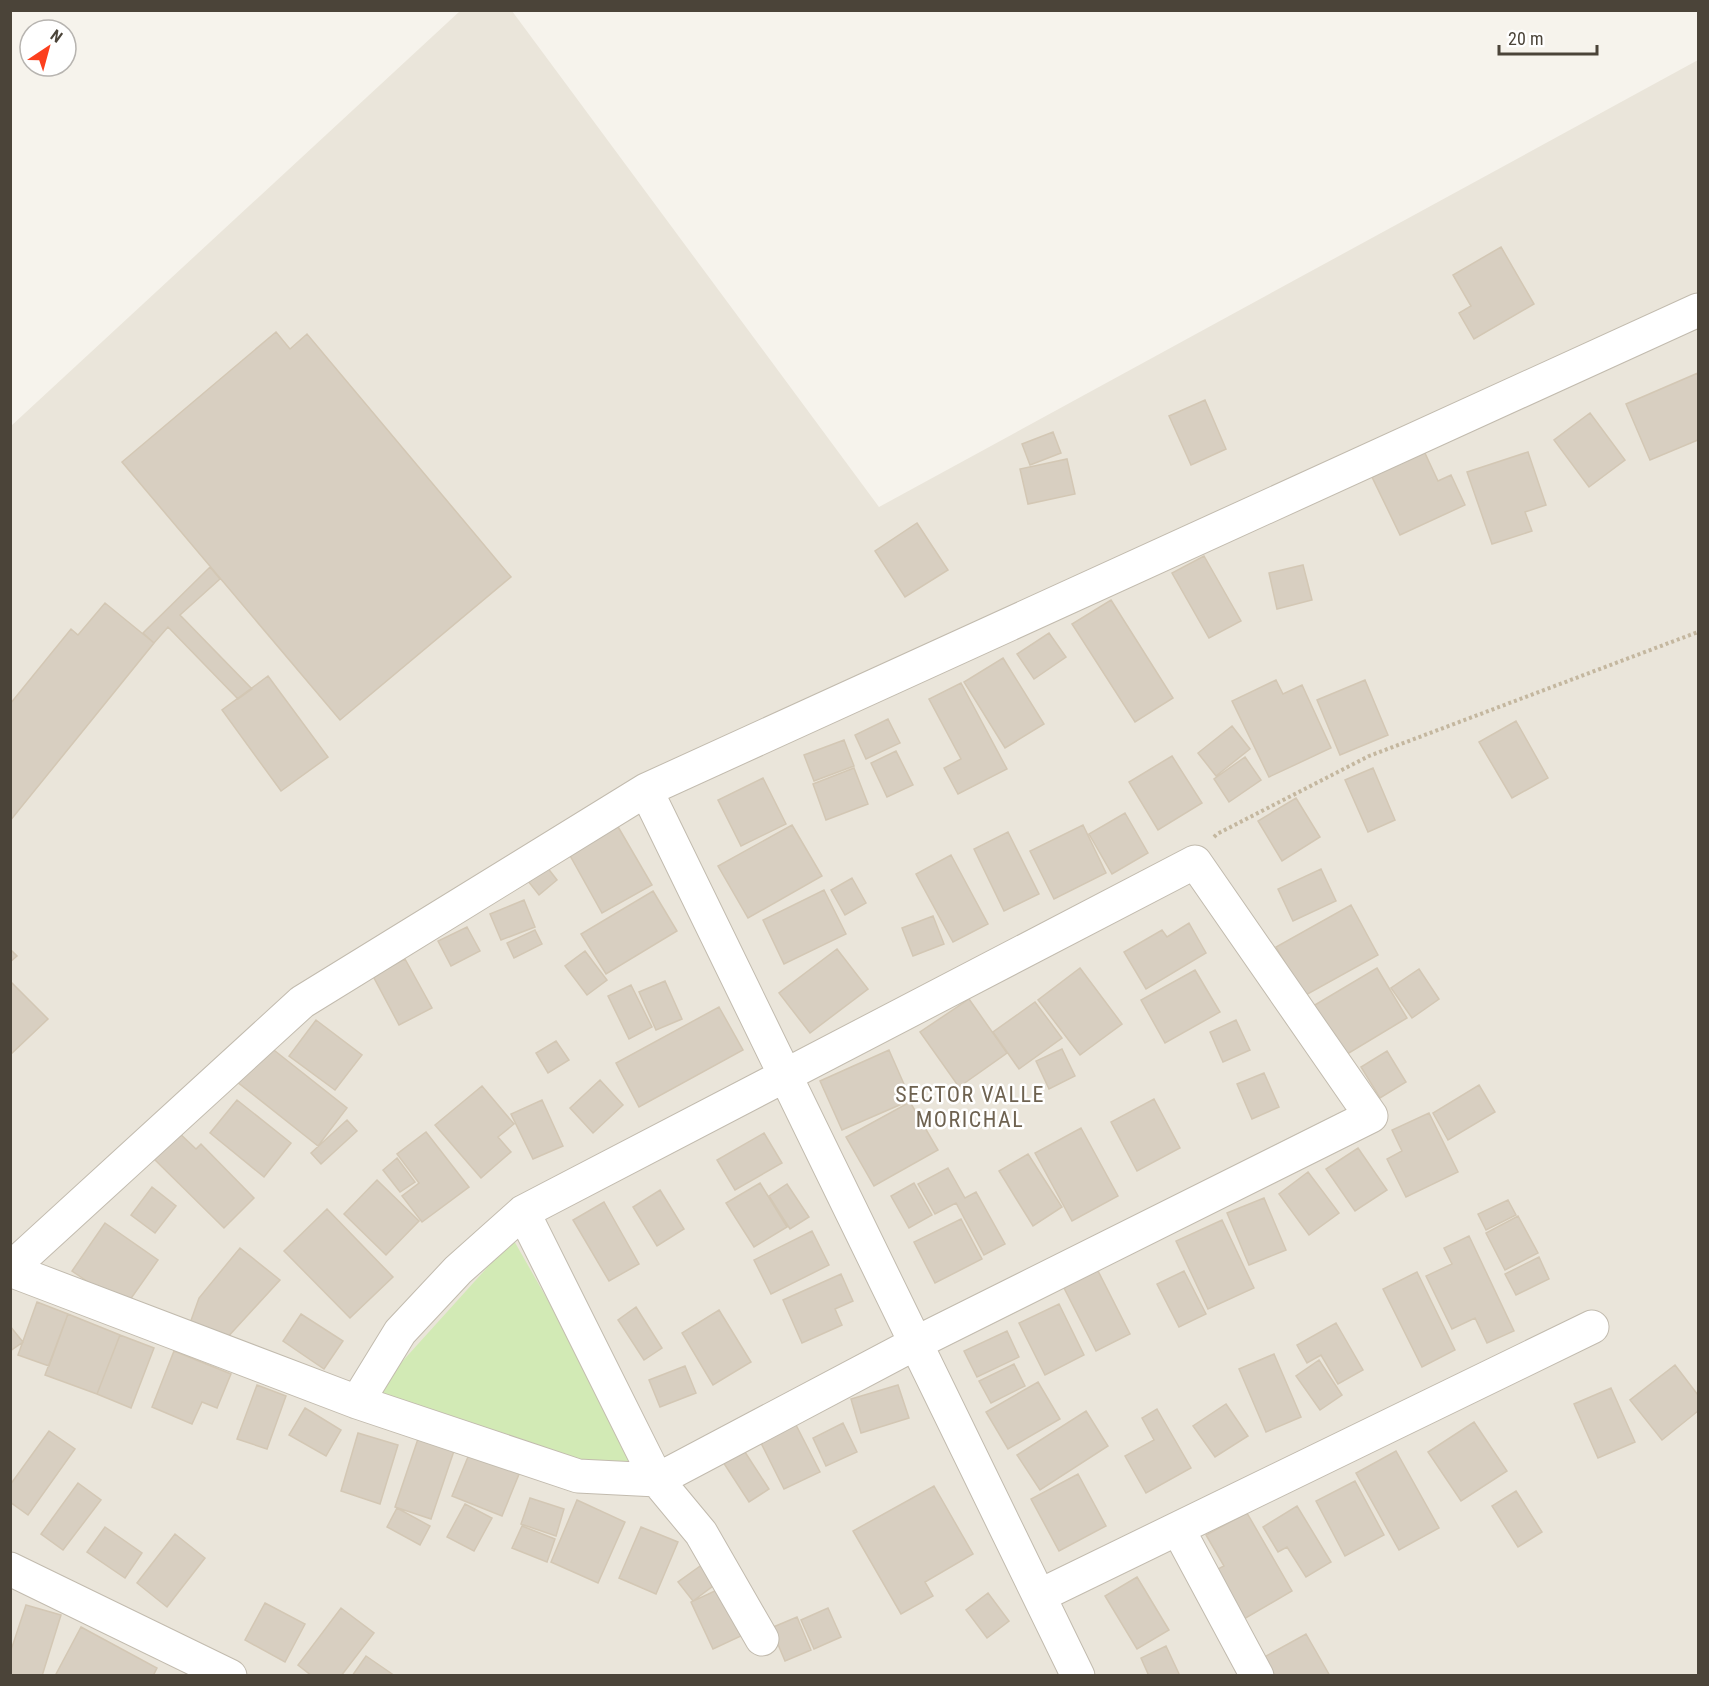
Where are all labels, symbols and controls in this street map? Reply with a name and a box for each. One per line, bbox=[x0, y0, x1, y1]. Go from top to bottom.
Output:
north arrow bbox=[18, 18, 78, 78]
scale bar bbox=[1499, 18, 1596, 56]
text: N bbox=[47, 26, 66, 47]
text: 20 m bbox=[1508, 28, 1543, 49]
district label: SECTOR VALLE MORICHAL bbox=[895, 1082, 1045, 1132]

